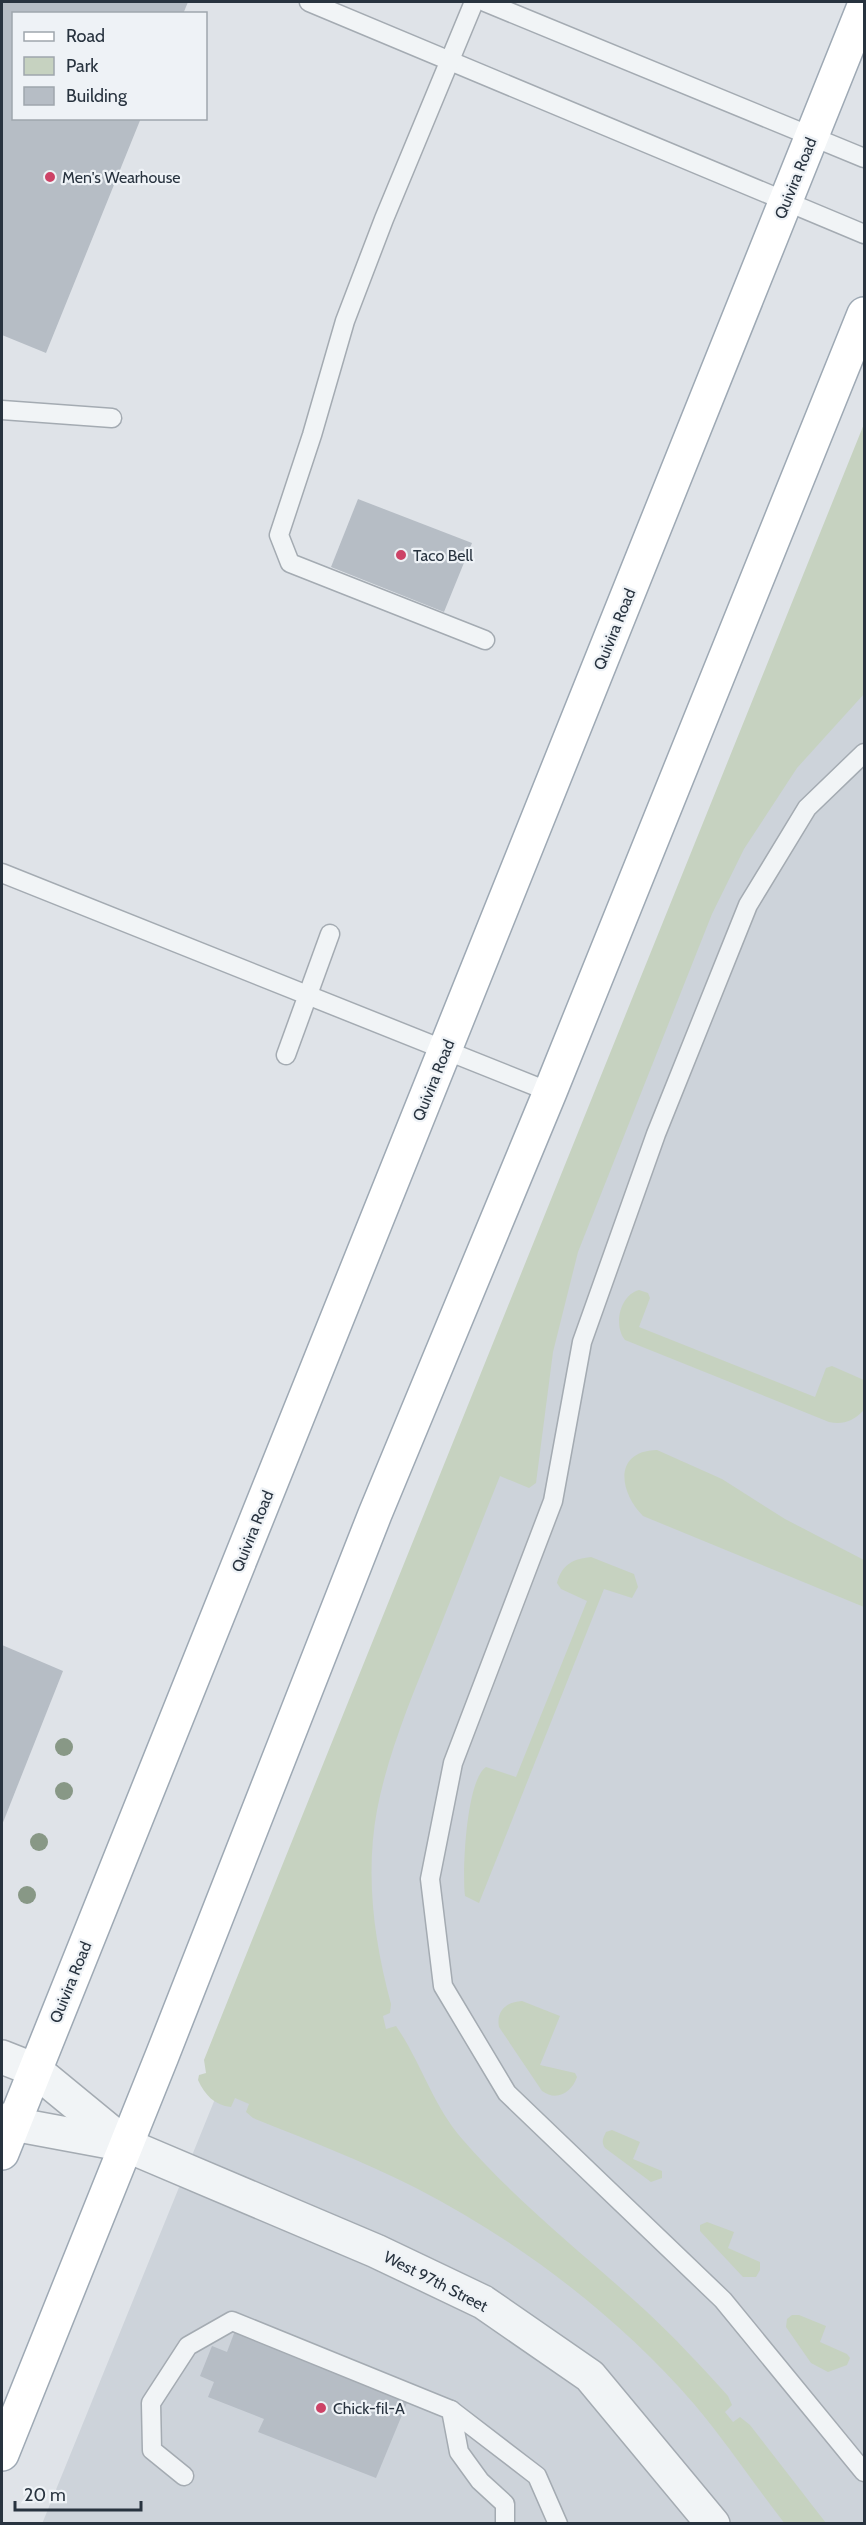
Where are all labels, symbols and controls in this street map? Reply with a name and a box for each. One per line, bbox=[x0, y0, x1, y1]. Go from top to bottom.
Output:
legend bbox=[12, 12, 207, 120]
text: Road bbox=[66, 25, 105, 47]
text: Park bbox=[66, 55, 99, 77]
text: Building bbox=[66, 85, 128, 107]
street label: Quivira Road bbox=[771, 135, 820, 222]
place label: Men's Wearhouse bbox=[62, 168, 181, 187]
marker: Men's Wearhouse bbox=[43, 170, 57, 184]
place label: Taco Bell bbox=[413, 546, 473, 565]
marker: Taco Bell bbox=[394, 548, 408, 562]
street label: Quivira Road bbox=[590, 586, 639, 673]
street label: Quivira Road bbox=[409, 1037, 458, 1124]
street label: Quivira Road bbox=[228, 1488, 277, 1575]
street label: Quivira Road bbox=[46, 1939, 95, 2026]
street label: West 97th Street bbox=[381, 2247, 492, 2316]
place label: Chick-fil-A bbox=[333, 2399, 405, 2418]
marker: Chick-fil-A bbox=[314, 2401, 328, 2415]
scale bar bbox=[15, 2474, 141, 2512]
text: 20 m bbox=[24, 2484, 66, 2506]

